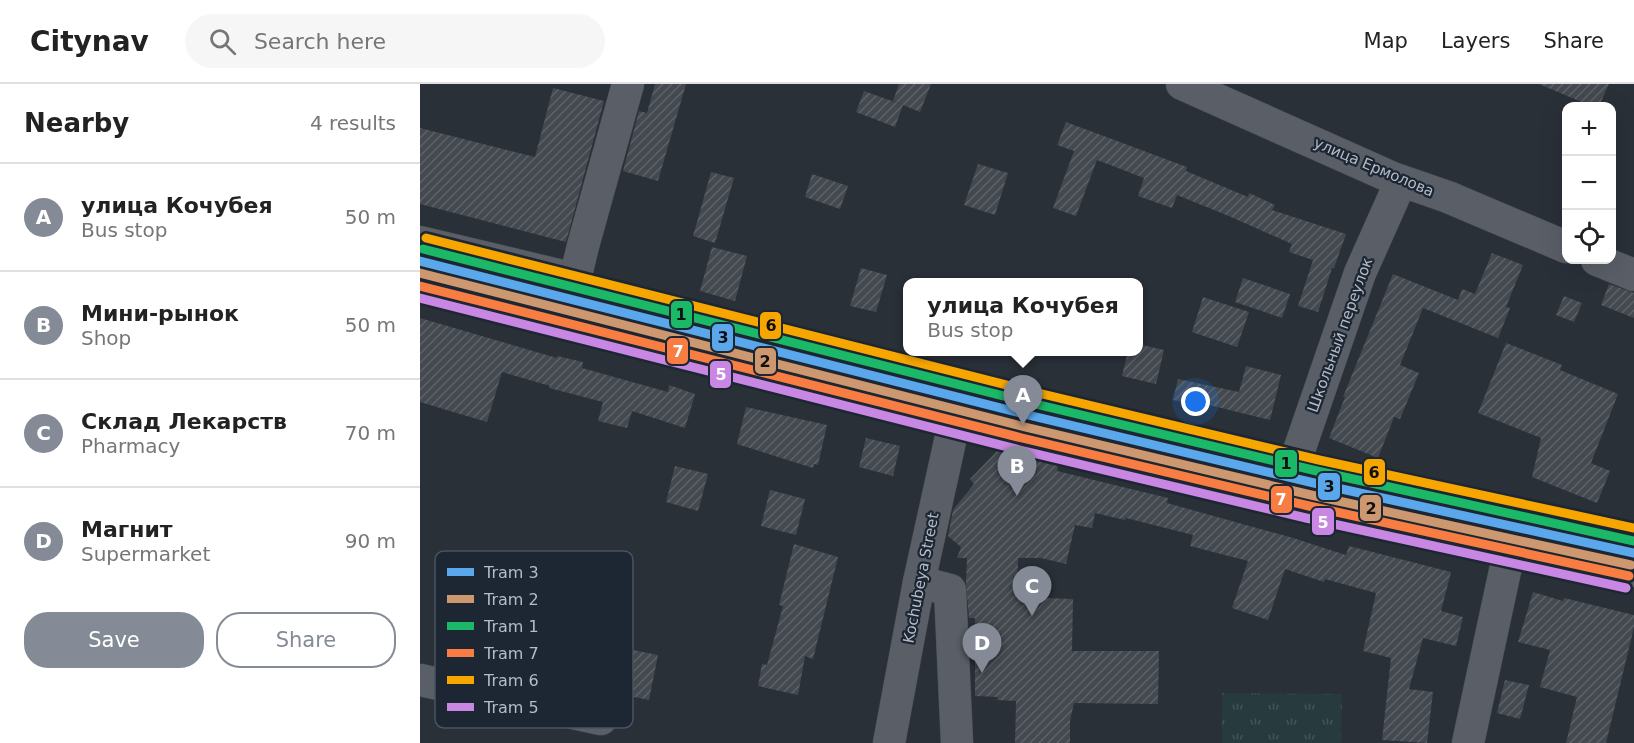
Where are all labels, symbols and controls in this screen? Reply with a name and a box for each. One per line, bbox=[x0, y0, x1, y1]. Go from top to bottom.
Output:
search box bbox=[185, 14, 605, 68]
text: Citynav bbox=[30, 25, 149, 58]
icon: search bbox=[206, 25, 239, 58]
text: Search here bbox=[254, 29, 386, 54]
text: Map bbox=[1364, 29, 1408, 53]
text: Layers bbox=[1441, 29, 1510, 53]
text: Share bbox=[1543, 29, 1604, 53]
map controls bbox=[1562, 102, 1616, 264]
button: + bbox=[1562, 102, 1616, 156]
text: Nearby bbox=[24, 108, 129, 138]
text: 4 results bbox=[310, 111, 396, 135]
street label: улица Ермолова bbox=[1311, 134, 1437, 200]
button: − bbox=[1562, 156, 1616, 210]
text: улица Кочубея bbox=[81, 193, 273, 218]
text: A bbox=[36, 205, 51, 229]
text: 50 m bbox=[345, 205, 396, 229]
button: locate bbox=[1562, 210, 1616, 264]
text: Bus stop bbox=[81, 218, 167, 242]
street label: Школьный переулок bbox=[1304, 255, 1376, 415]
popup bbox=[903, 278, 1143, 356]
text: улица Кочубея bbox=[927, 293, 1119, 318]
line badge: 1 bbox=[670, 300, 693, 329]
text: Мини-рынок bbox=[81, 301, 239, 326]
text: 1 bbox=[675, 305, 687, 324]
line badge: 6 bbox=[759, 311, 782, 340]
text: B bbox=[36, 313, 51, 337]
text: 50 m bbox=[345, 313, 396, 337]
text: 6 bbox=[765, 316, 777, 335]
text: Bus stop bbox=[927, 318, 1014, 342]
line badge: 3 bbox=[711, 323, 734, 352]
text: Shop bbox=[81, 326, 131, 350]
text: 3 bbox=[717, 328, 729, 347]
line badge: 7 bbox=[666, 337, 689, 365]
text: 7 bbox=[672, 342, 684, 361]
line badge: 2 bbox=[754, 347, 777, 375]
text: 2 bbox=[759, 352, 771, 371]
line badge: 5 bbox=[709, 360, 732, 389]
text: 5 bbox=[715, 365, 727, 384]
pin: A bbox=[1004, 376, 1042, 425]
your location bbox=[1181, 387, 1210, 416]
text: Склад Лекарств bbox=[81, 409, 287, 434]
text: C bbox=[36, 421, 51, 445]
text: 70 m bbox=[345, 421, 396, 445]
text: Pharmacy bbox=[81, 434, 180, 458]
pin: B bbox=[998, 446, 1036, 496]
line badge: 1 bbox=[1274, 449, 1298, 478]
text: 1 bbox=[1280, 454, 1292, 473]
line badge: 6 bbox=[1363, 458, 1386, 486]
text: 6 bbox=[1368, 463, 1380, 482]
line badge: 3 bbox=[1317, 472, 1341, 501]
text: 3 bbox=[1323, 477, 1335, 496]
line badge: 7 bbox=[1270, 485, 1293, 514]
text: 7 bbox=[1275, 490, 1287, 509]
line badge: 2 bbox=[1359, 494, 1382, 522]
text: 2 bbox=[1365, 499, 1377, 518]
line badge: 5 bbox=[1311, 507, 1335, 536]
street label: Kochubeya Street bbox=[900, 511, 943, 645]
text: 5 bbox=[1317, 513, 1329, 532]
text: Магнит bbox=[81, 517, 173, 542]
text: D bbox=[35, 529, 52, 553]
text: 90 m bbox=[345, 529, 396, 553]
text: Supermarket bbox=[81, 542, 210, 566]
legend bbox=[435, 551, 633, 728]
text: Tram 3 bbox=[483, 563, 539, 582]
pin: C bbox=[1012, 566, 1052, 616]
text: Tram 2 bbox=[483, 590, 539, 609]
button: Save bbox=[24, 612, 204, 668]
button: Share bbox=[216, 612, 396, 668]
text: Tram 1 bbox=[483, 617, 539, 636]
pin: D bbox=[962, 624, 1002, 673]
text: Tram 7 bbox=[483, 644, 539, 663]
text: Tram 6 bbox=[483, 671, 539, 690]
text: Tram 5 bbox=[483, 698, 539, 717]

